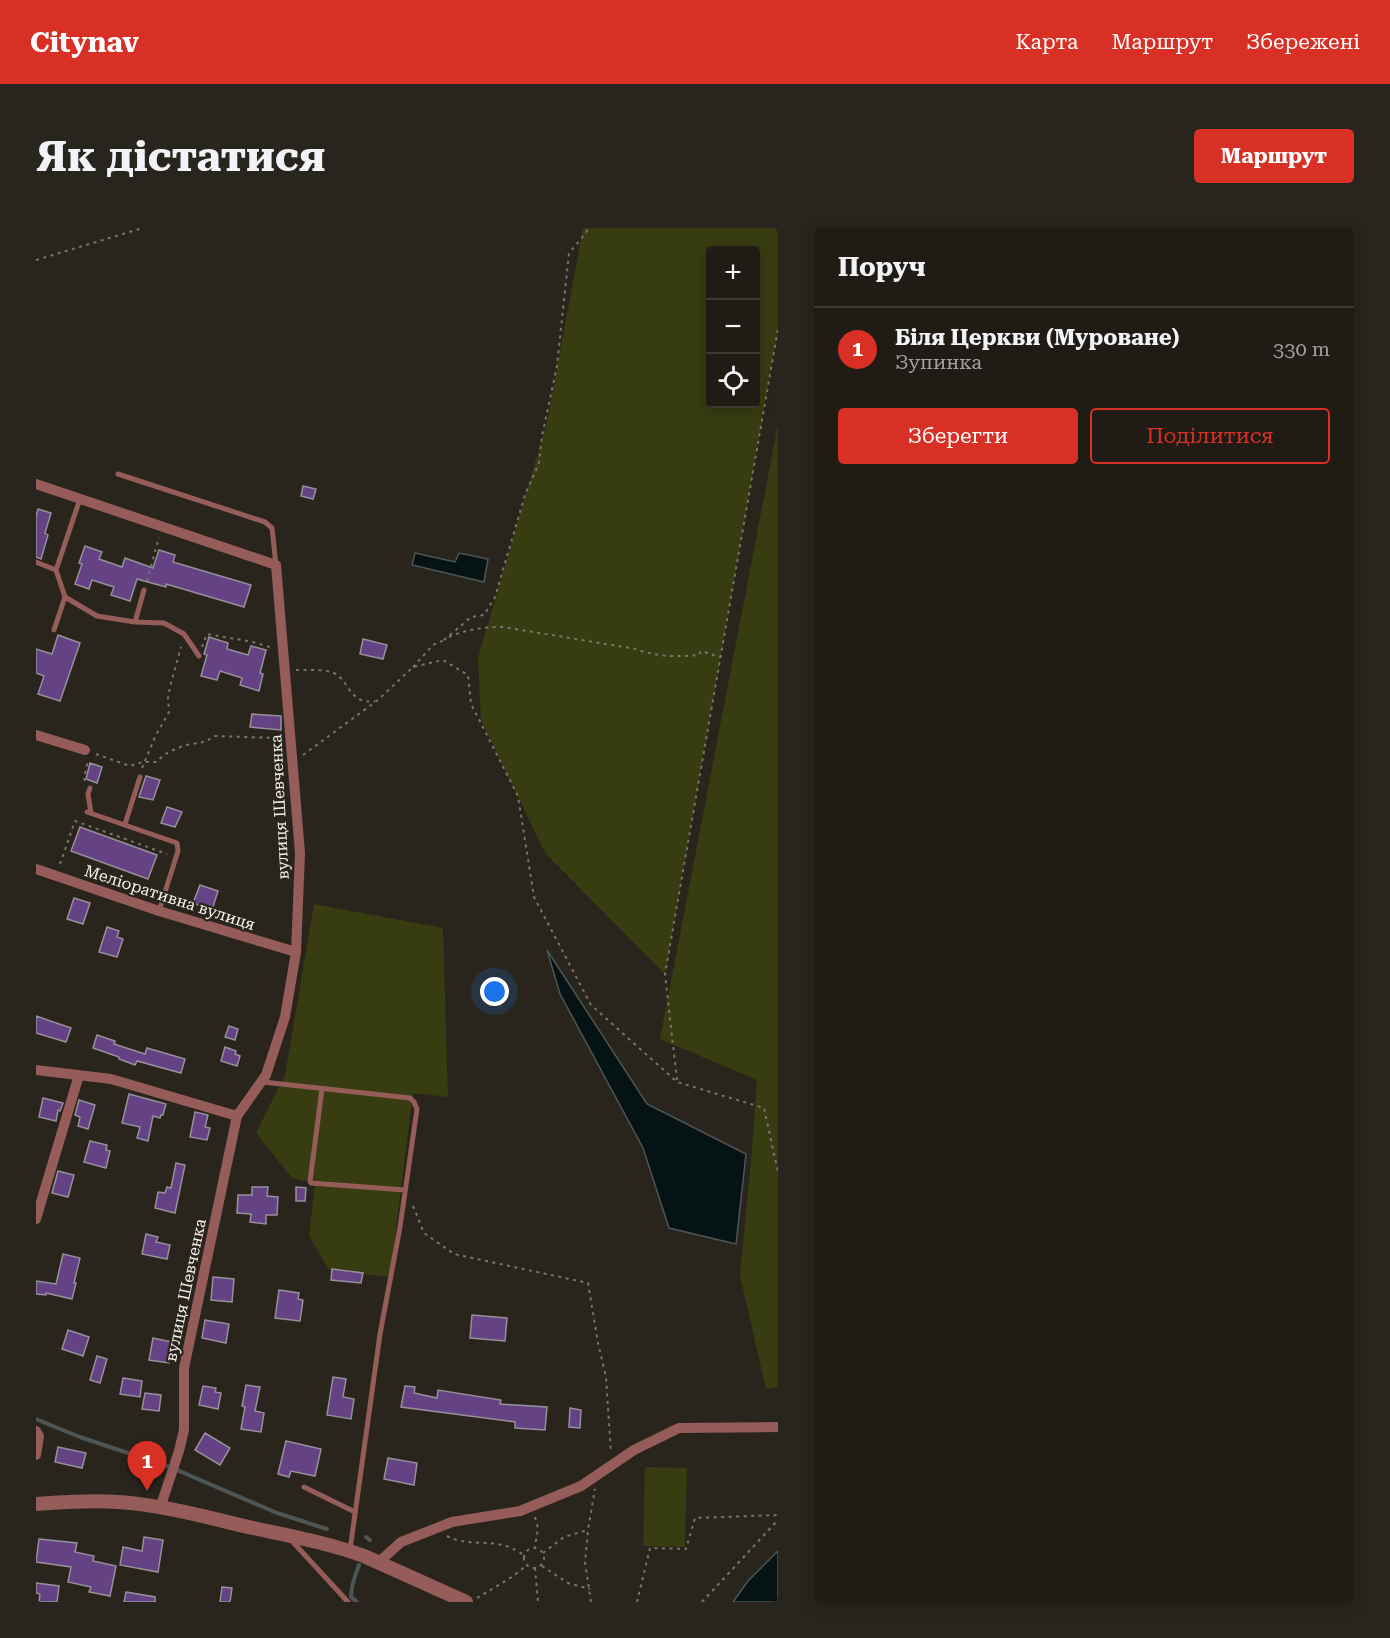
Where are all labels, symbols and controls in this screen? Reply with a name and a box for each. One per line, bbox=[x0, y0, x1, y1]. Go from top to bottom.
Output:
text: Citynav bbox=[30, 26, 139, 59]
text: Карта bbox=[1016, 30, 1078, 54]
text: Маршрут bbox=[1111, 30, 1213, 54]
text: Збережені bbox=[1246, 30, 1360, 54]
button: Маршрут bbox=[1194, 129, 1354, 183]
text: Як дістатися bbox=[36, 132, 325, 181]
map controls bbox=[706, 246, 760, 408]
button: + bbox=[706, 246, 760, 300]
text: Поруч bbox=[838, 252, 926, 282]
button: − bbox=[706, 300, 760, 354]
text: Біля Церкви (Муроване) bbox=[895, 325, 1179, 350]
text: 1 bbox=[852, 337, 863, 361]
text: 330 m bbox=[1273, 337, 1330, 361]
text: Зупинка bbox=[895, 350, 982, 374]
button: locate bbox=[706, 354, 760, 408]
button: Зберегти bbox=[838, 408, 1078, 464]
button: Поділитися bbox=[1090, 408, 1330, 464]
street label: вулиця Шевченка bbox=[266, 734, 293, 880]
street label: Меліоративна вулиця bbox=[82, 861, 258, 934]
your location bbox=[480, 977, 509, 1006]
street label: вулиця Шевченка bbox=[161, 1217, 210, 1363]
pin: 1 bbox=[128, 1442, 166, 1491]

